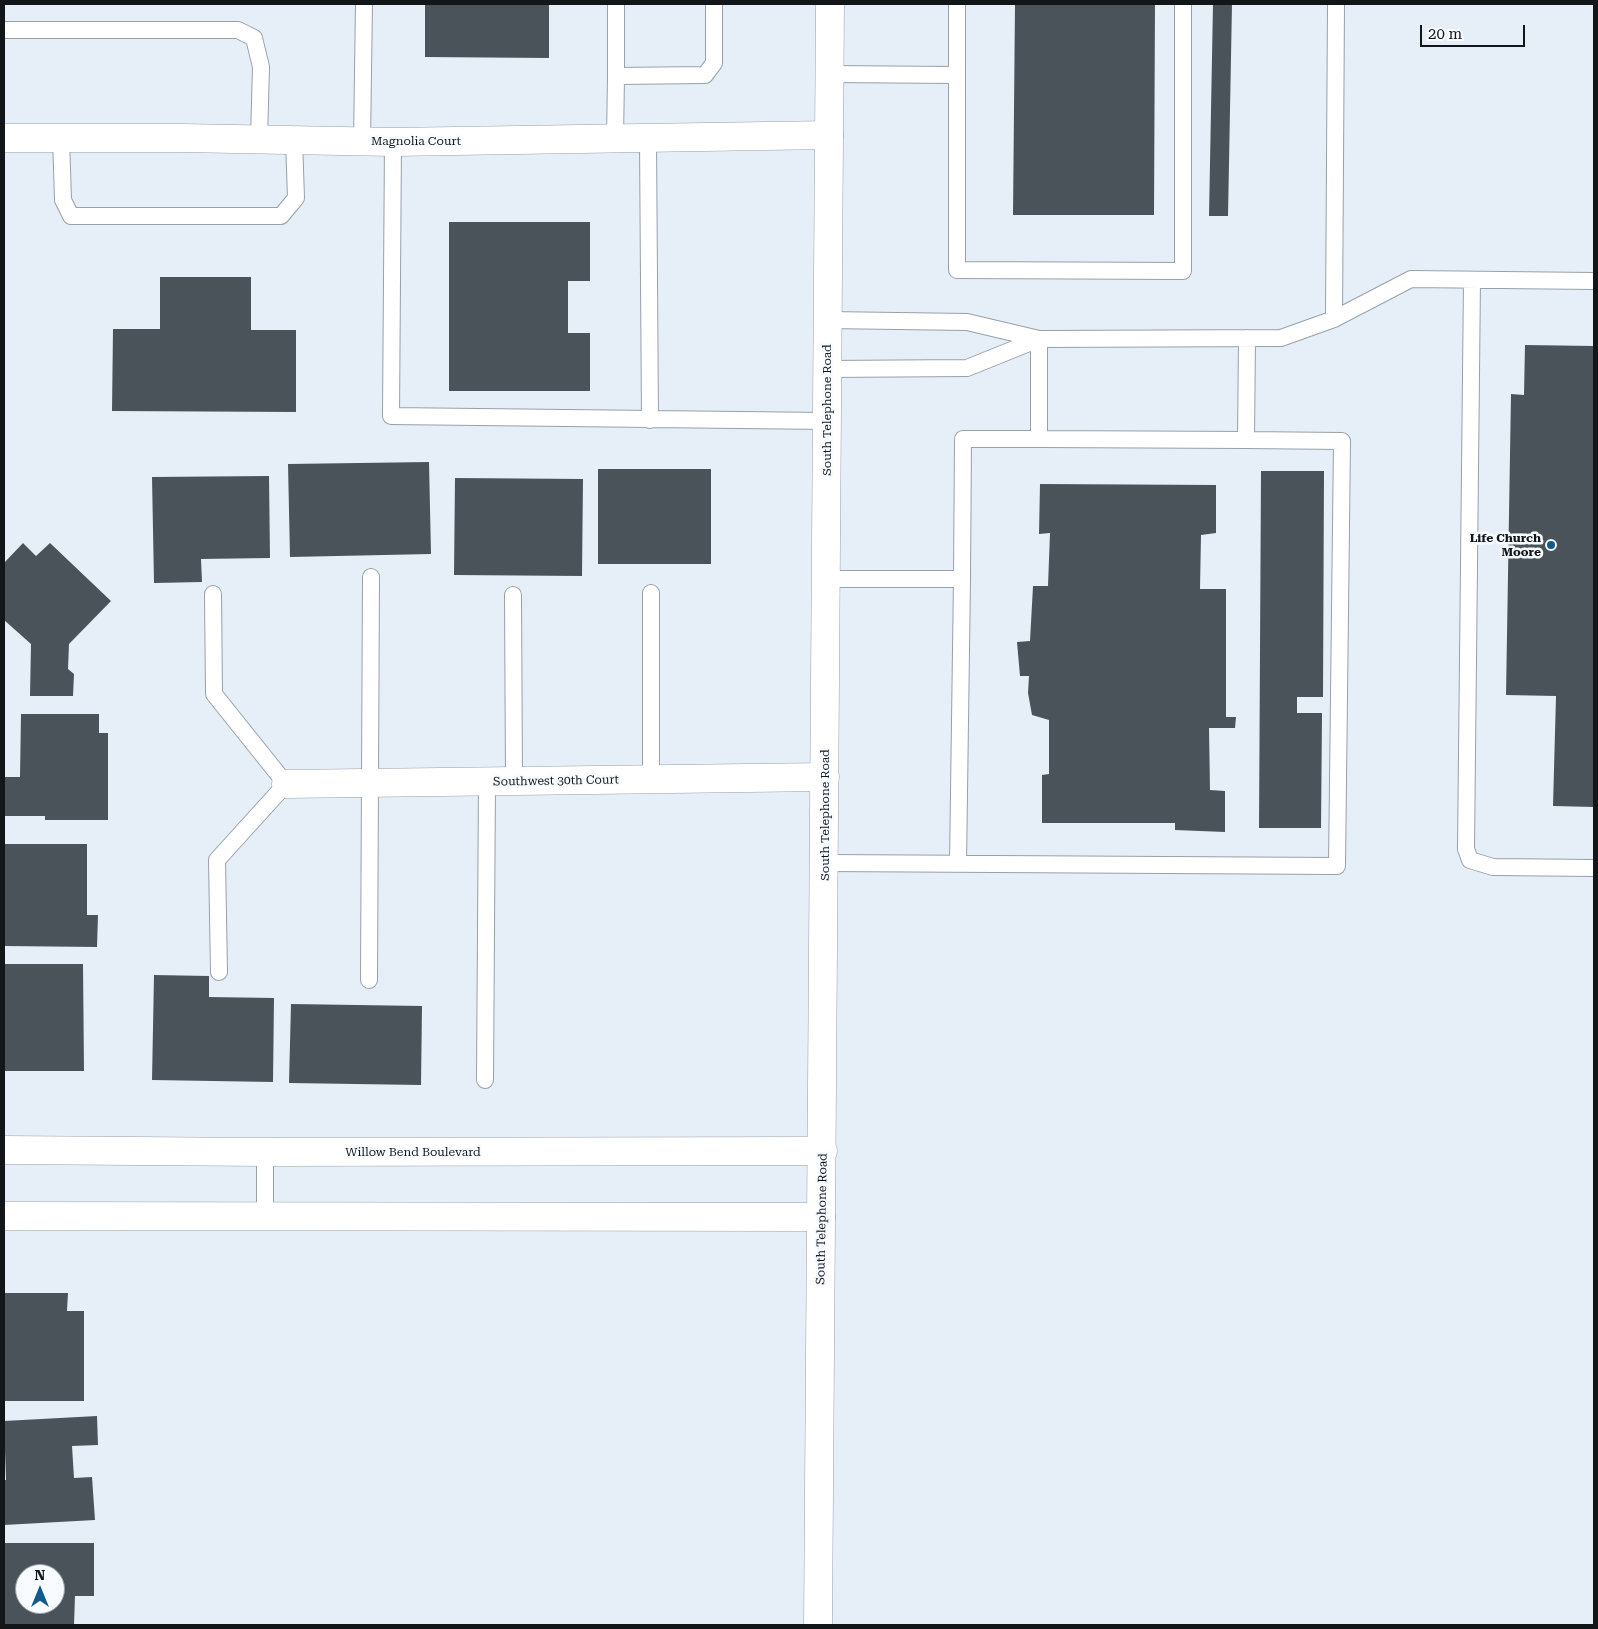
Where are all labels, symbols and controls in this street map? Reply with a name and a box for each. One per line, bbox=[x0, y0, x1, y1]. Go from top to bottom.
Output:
scale bar bbox=[1423, 15, 1528, 47]
text: 20 m bbox=[1428, 25, 1462, 43]
street label: Magnolia Court bbox=[371, 134, 461, 148]
street label: South Telephone Road bbox=[820, 344, 834, 476]
place label: Life Church Moore bbox=[1470, 531, 1541, 559]
marker: Life Church Moore bbox=[1545, 539, 1557, 551]
street label: South Telephone Road bbox=[818, 749, 832, 881]
street label: Southwest 30th Court bbox=[493, 773, 619, 789]
street label: Willow Bend Boulevard bbox=[345, 1145, 481, 1159]
street label: South Telephone Road bbox=[814, 1153, 830, 1285]
north arrow bbox=[15, 1564, 65, 1614]
text: N bbox=[35, 1567, 45, 1583]

